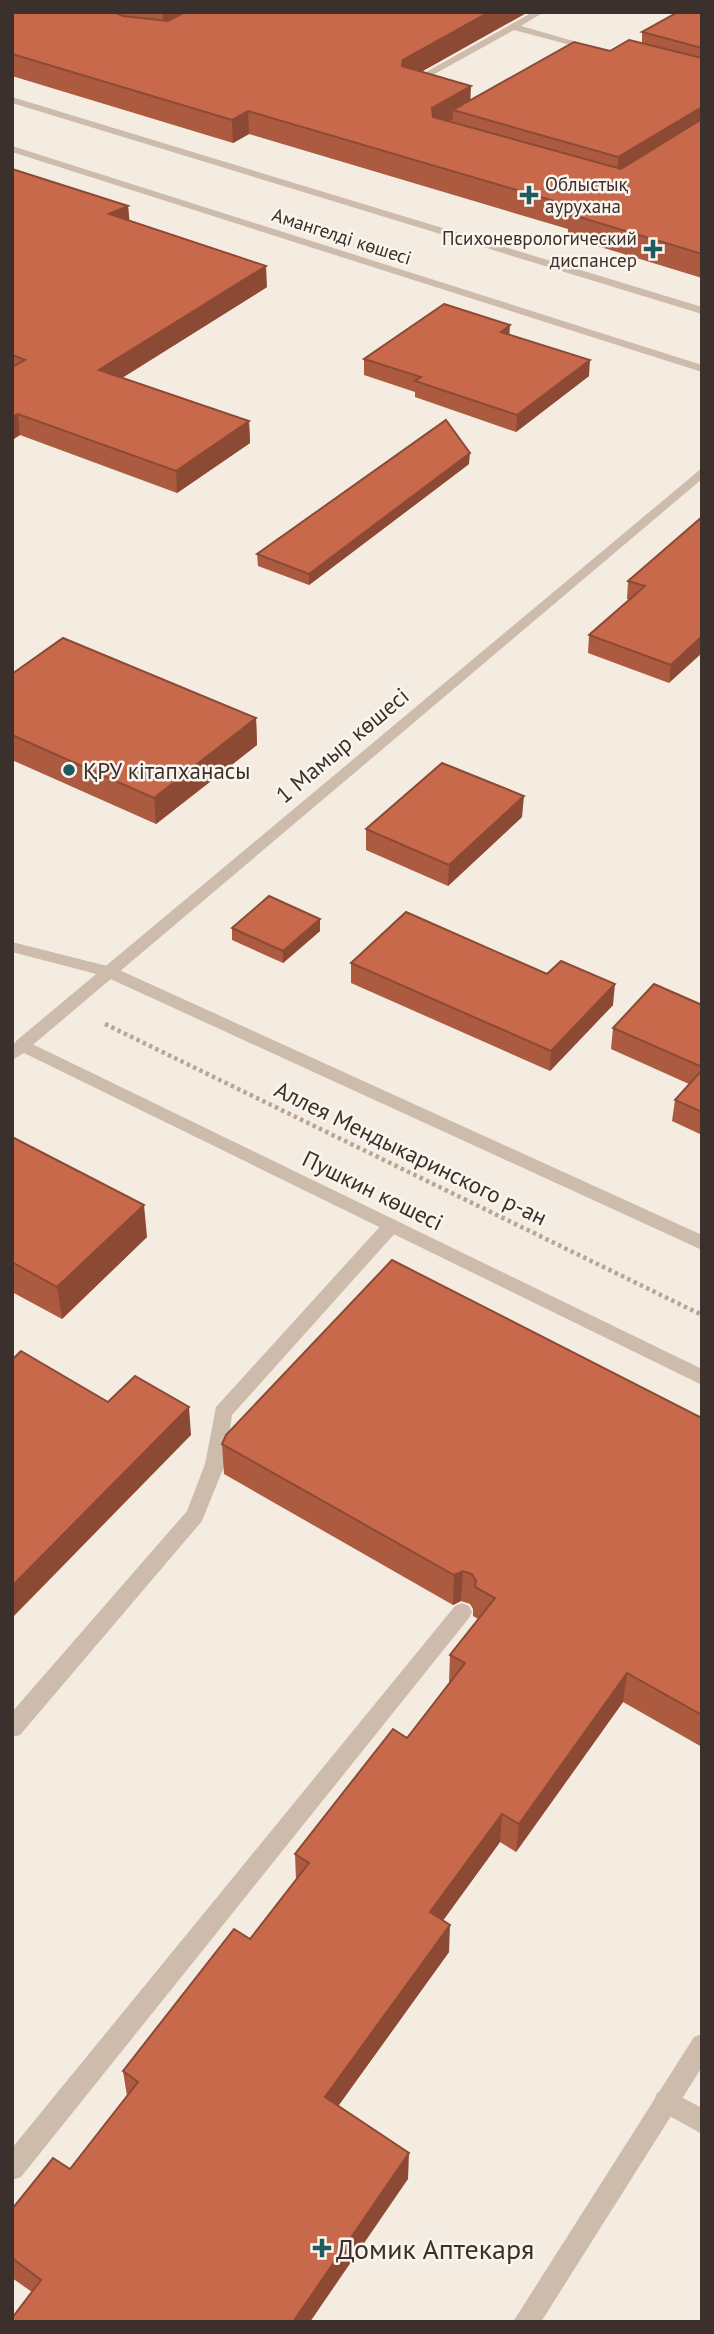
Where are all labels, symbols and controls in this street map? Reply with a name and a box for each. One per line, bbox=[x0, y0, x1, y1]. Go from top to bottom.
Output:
place label: Облыстық аурухана bbox=[545, 172, 629, 218]
marker: Облыстық аурухана bbox=[519, 185, 539, 205]
street label: Амангелді көшесі bbox=[269, 202, 415, 270]
place label: Психоневрологический диспансер bbox=[442, 226, 637, 272]
marker: Психоневрологический диспансер bbox=[643, 239, 663, 259]
street label: 1 Мамыр көшесі bbox=[270, 681, 414, 809]
place label: ҚРУ кітапханасы bbox=[83, 756, 250, 785]
marker: ҚРУ кітапханасы bbox=[61, 762, 77, 778]
street label: Аллея Мендыкаринского р-ан bbox=[270, 1074, 552, 1232]
street label: Пушкин көшесі bbox=[298, 1143, 448, 1237]
place label: Домик Аптекаря bbox=[336, 2230, 534, 2267]
marker: Домик Аптекаря bbox=[314, 2240, 330, 2256]

